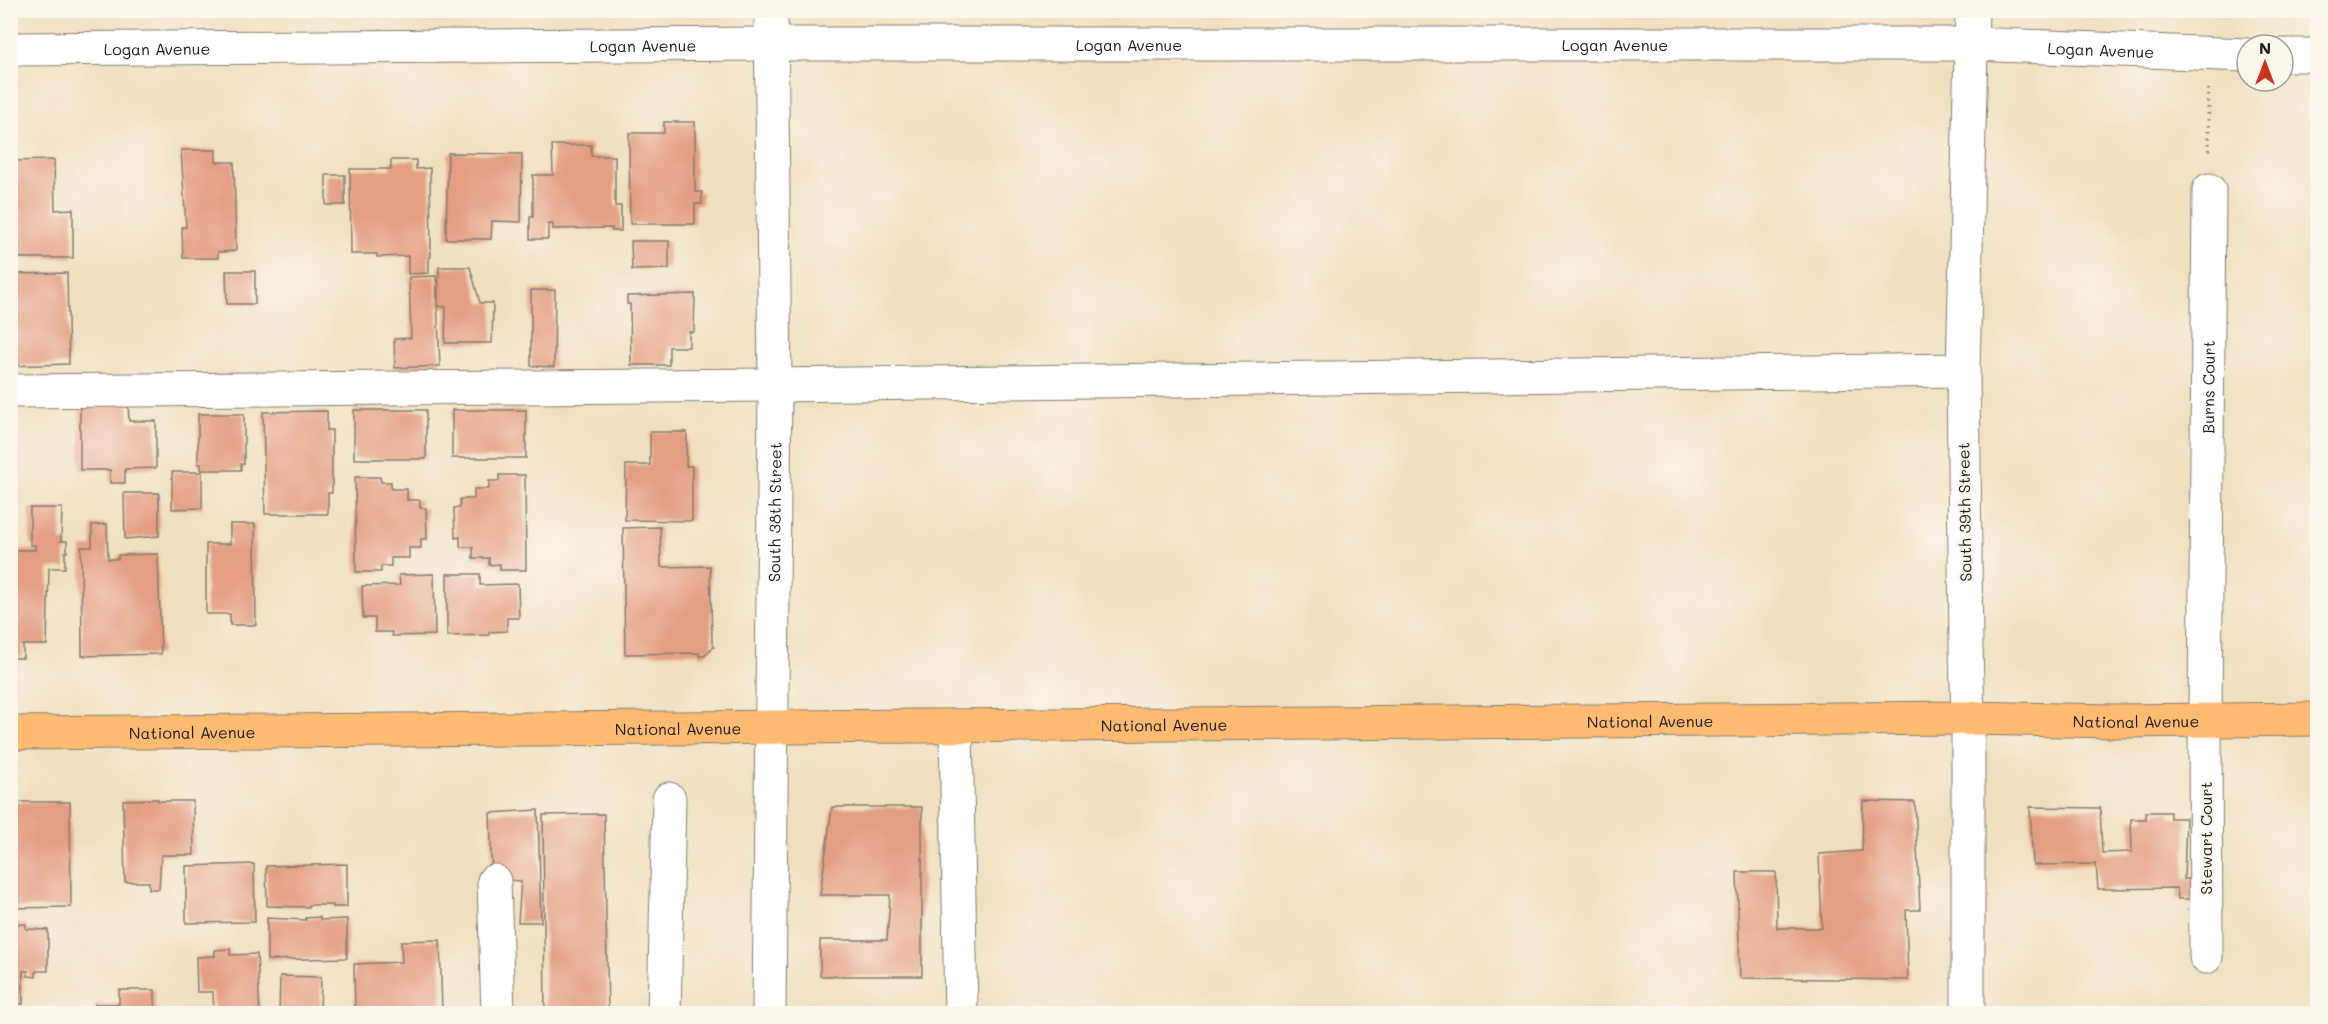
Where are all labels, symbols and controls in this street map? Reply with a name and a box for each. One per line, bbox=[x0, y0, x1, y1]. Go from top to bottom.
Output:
north arrow bbox=[2235, 33, 2295, 93]
street label: Logan Avenue bbox=[590, 34, 696, 56]
street label: Logan Avenue bbox=[1076, 34, 1182, 55]
street label: Logan Avenue bbox=[1562, 34, 1668, 55]
street label: Logan Avenue bbox=[104, 37, 210, 59]
street label: Logan Avenue bbox=[2047, 37, 2155, 62]
text: N bbox=[2259, 37, 2271, 58]
street label: Burns Court bbox=[2197, 340, 2218, 434]
street label: South 38th Street bbox=[763, 442, 785, 582]
street label: South 39th Street bbox=[1952, 442, 1976, 582]
street label: National Avenue bbox=[1587, 709, 1713, 731]
street label: National Avenue bbox=[2072, 710, 2199, 732]
street label: National Avenue bbox=[1101, 713, 1227, 735]
street label: National Avenue bbox=[615, 717, 741, 739]
street label: National Avenue bbox=[129, 721, 255, 743]
street label: Stewart Court bbox=[2195, 781, 2216, 895]

